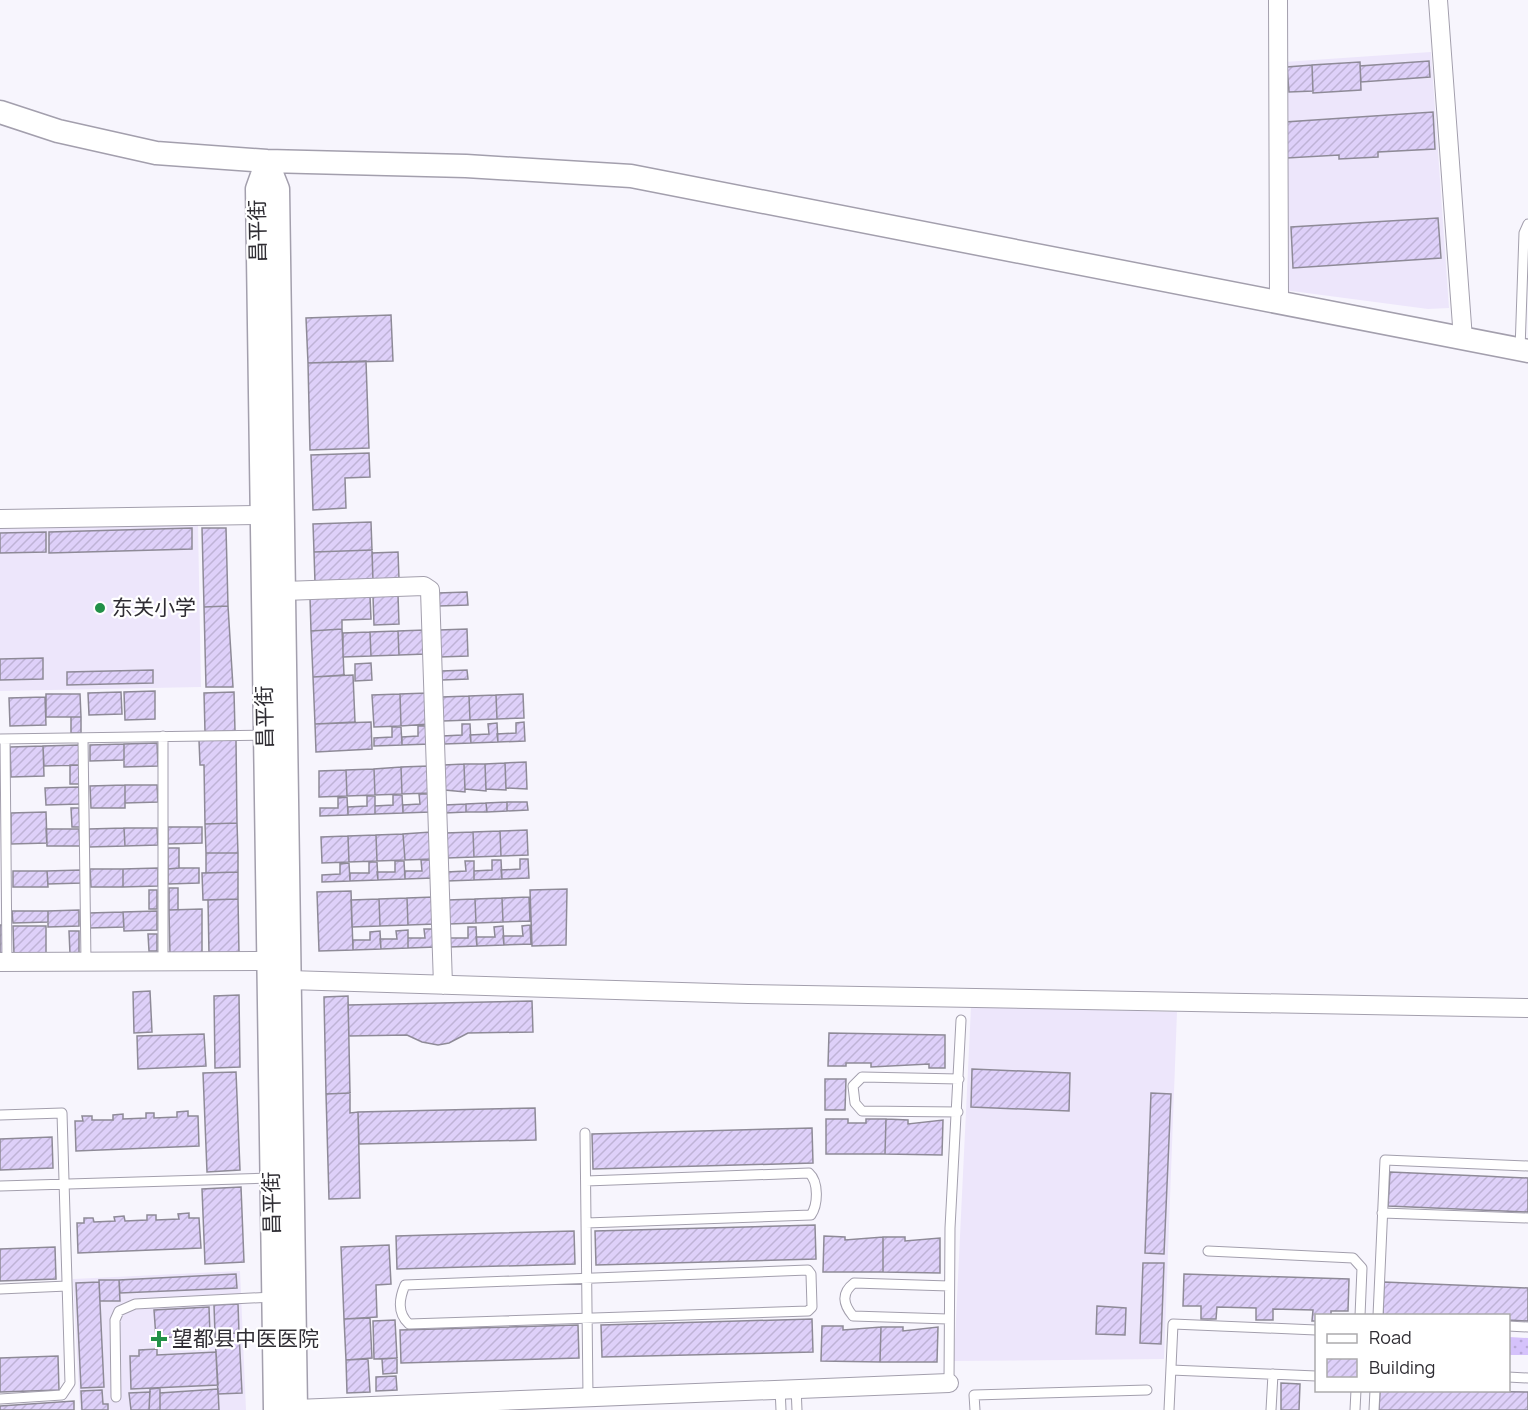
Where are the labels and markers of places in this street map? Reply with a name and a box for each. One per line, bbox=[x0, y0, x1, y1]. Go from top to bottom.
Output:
place label: 东关小学 bbox=[112, 593, 196, 621]
marker: 东关小学 bbox=[93, 601, 107, 615]
place label: 望都县中医医院 bbox=[172, 1324, 319, 1352]
marker: 望都县中医医院 bbox=[150, 1330, 168, 1348]

